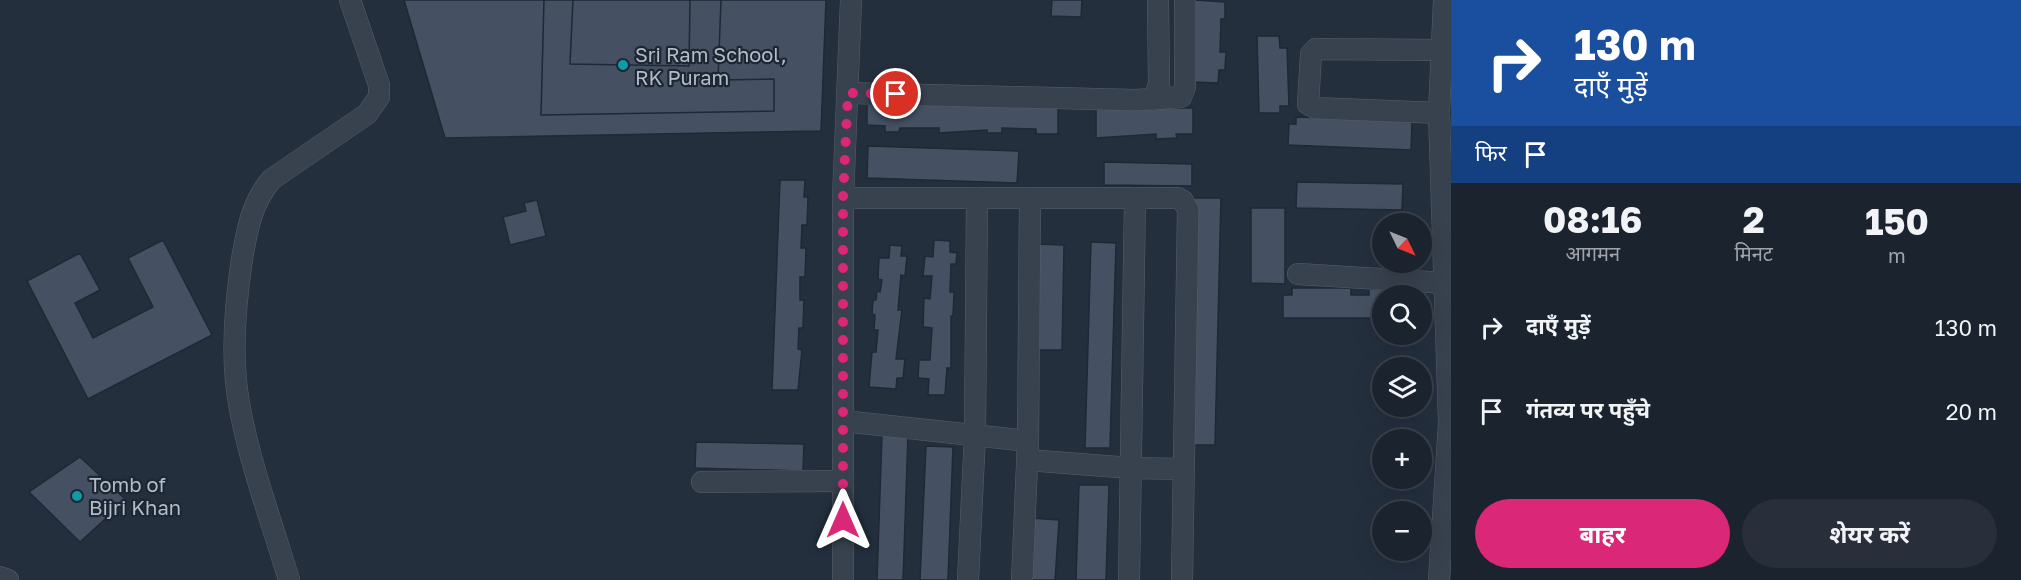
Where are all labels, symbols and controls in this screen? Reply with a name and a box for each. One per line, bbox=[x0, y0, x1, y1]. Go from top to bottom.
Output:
text: 130 m bbox=[1574, 19, 1696, 69]
icon: right bbox=[1475, 24, 1553, 102]
place label: Sri Ram School, RK Puram bbox=[635, 42, 787, 89]
marker: Sri Ram School, RK Puram bbox=[616, 58, 630, 72]
pin bbox=[870, 68, 921, 119]
text: दाएँ मुड़ें bbox=[1574, 70, 1648, 102]
icon: arrive bbox=[879, 77, 912, 110]
icon: arrive bbox=[1519, 138, 1552, 171]
text: फिर bbox=[1475, 139, 1507, 166]
text: 08:16 bbox=[1543, 198, 1642, 241]
text: 2 bbox=[1743, 198, 1765, 241]
text: 150 bbox=[1865, 200, 1929, 243]
north arrow bbox=[1372, 213, 1432, 273]
map controls bbox=[1372, 213, 1432, 561]
text: आगमन bbox=[1565, 241, 1620, 265]
text: मिनट bbox=[1735, 241, 1773, 265]
text: m bbox=[1888, 243, 1906, 267]
button: search bbox=[1372, 285, 1432, 345]
icon: right bbox=[1475, 311, 1508, 344]
text: दाएँ मुड़ें bbox=[1526, 312, 1591, 339]
text: 130 m bbox=[1935, 314, 1997, 341]
button: layers bbox=[1372, 357, 1432, 417]
icon: arrive bbox=[1475, 395, 1508, 428]
text: गंतव्य पर पहुँचे bbox=[1526, 396, 1650, 423]
text: 20 m bbox=[1946, 398, 1997, 425]
button: + bbox=[1372, 429, 1432, 489]
place label: Tomb of Bijri Khan bbox=[89, 472, 181, 519]
position arrow bbox=[811, 488, 875, 552]
marker: Tomb of Bijri Khan bbox=[70, 489, 84, 503]
button: बाहर bbox=[1475, 499, 1730, 568]
button: शेयर करें bbox=[1742, 499, 1997, 568]
button: − bbox=[1372, 501, 1432, 561]

